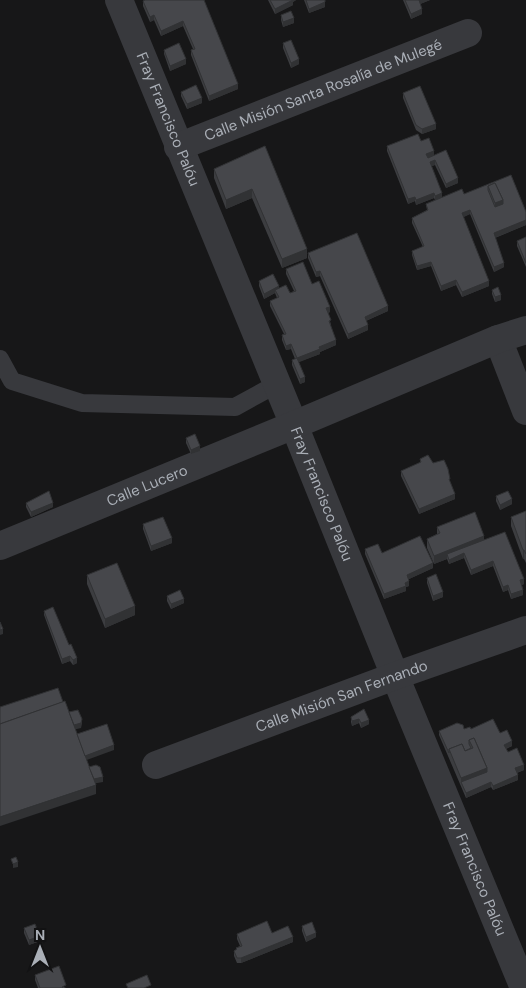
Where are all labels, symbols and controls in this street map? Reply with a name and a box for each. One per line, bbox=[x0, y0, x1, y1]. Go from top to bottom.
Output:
street label: Calle Misión Santa Rosalía de Mulegé bbox=[201, 34, 445, 146]
street label: Fray Francisco Palóu bbox=[132, 49, 205, 189]
street label: Fray Francisco Palóu bbox=[286, 424, 358, 564]
street label: Calle Lucero bbox=[103, 460, 191, 511]
street label: Calle Misión San Fernando bbox=[253, 655, 431, 737]
street label: Fray Francisco Palóu bbox=[438, 799, 511, 939]
north arrow bbox=[15, 923, 65, 973]
text: N bbox=[35, 926, 45, 944]

